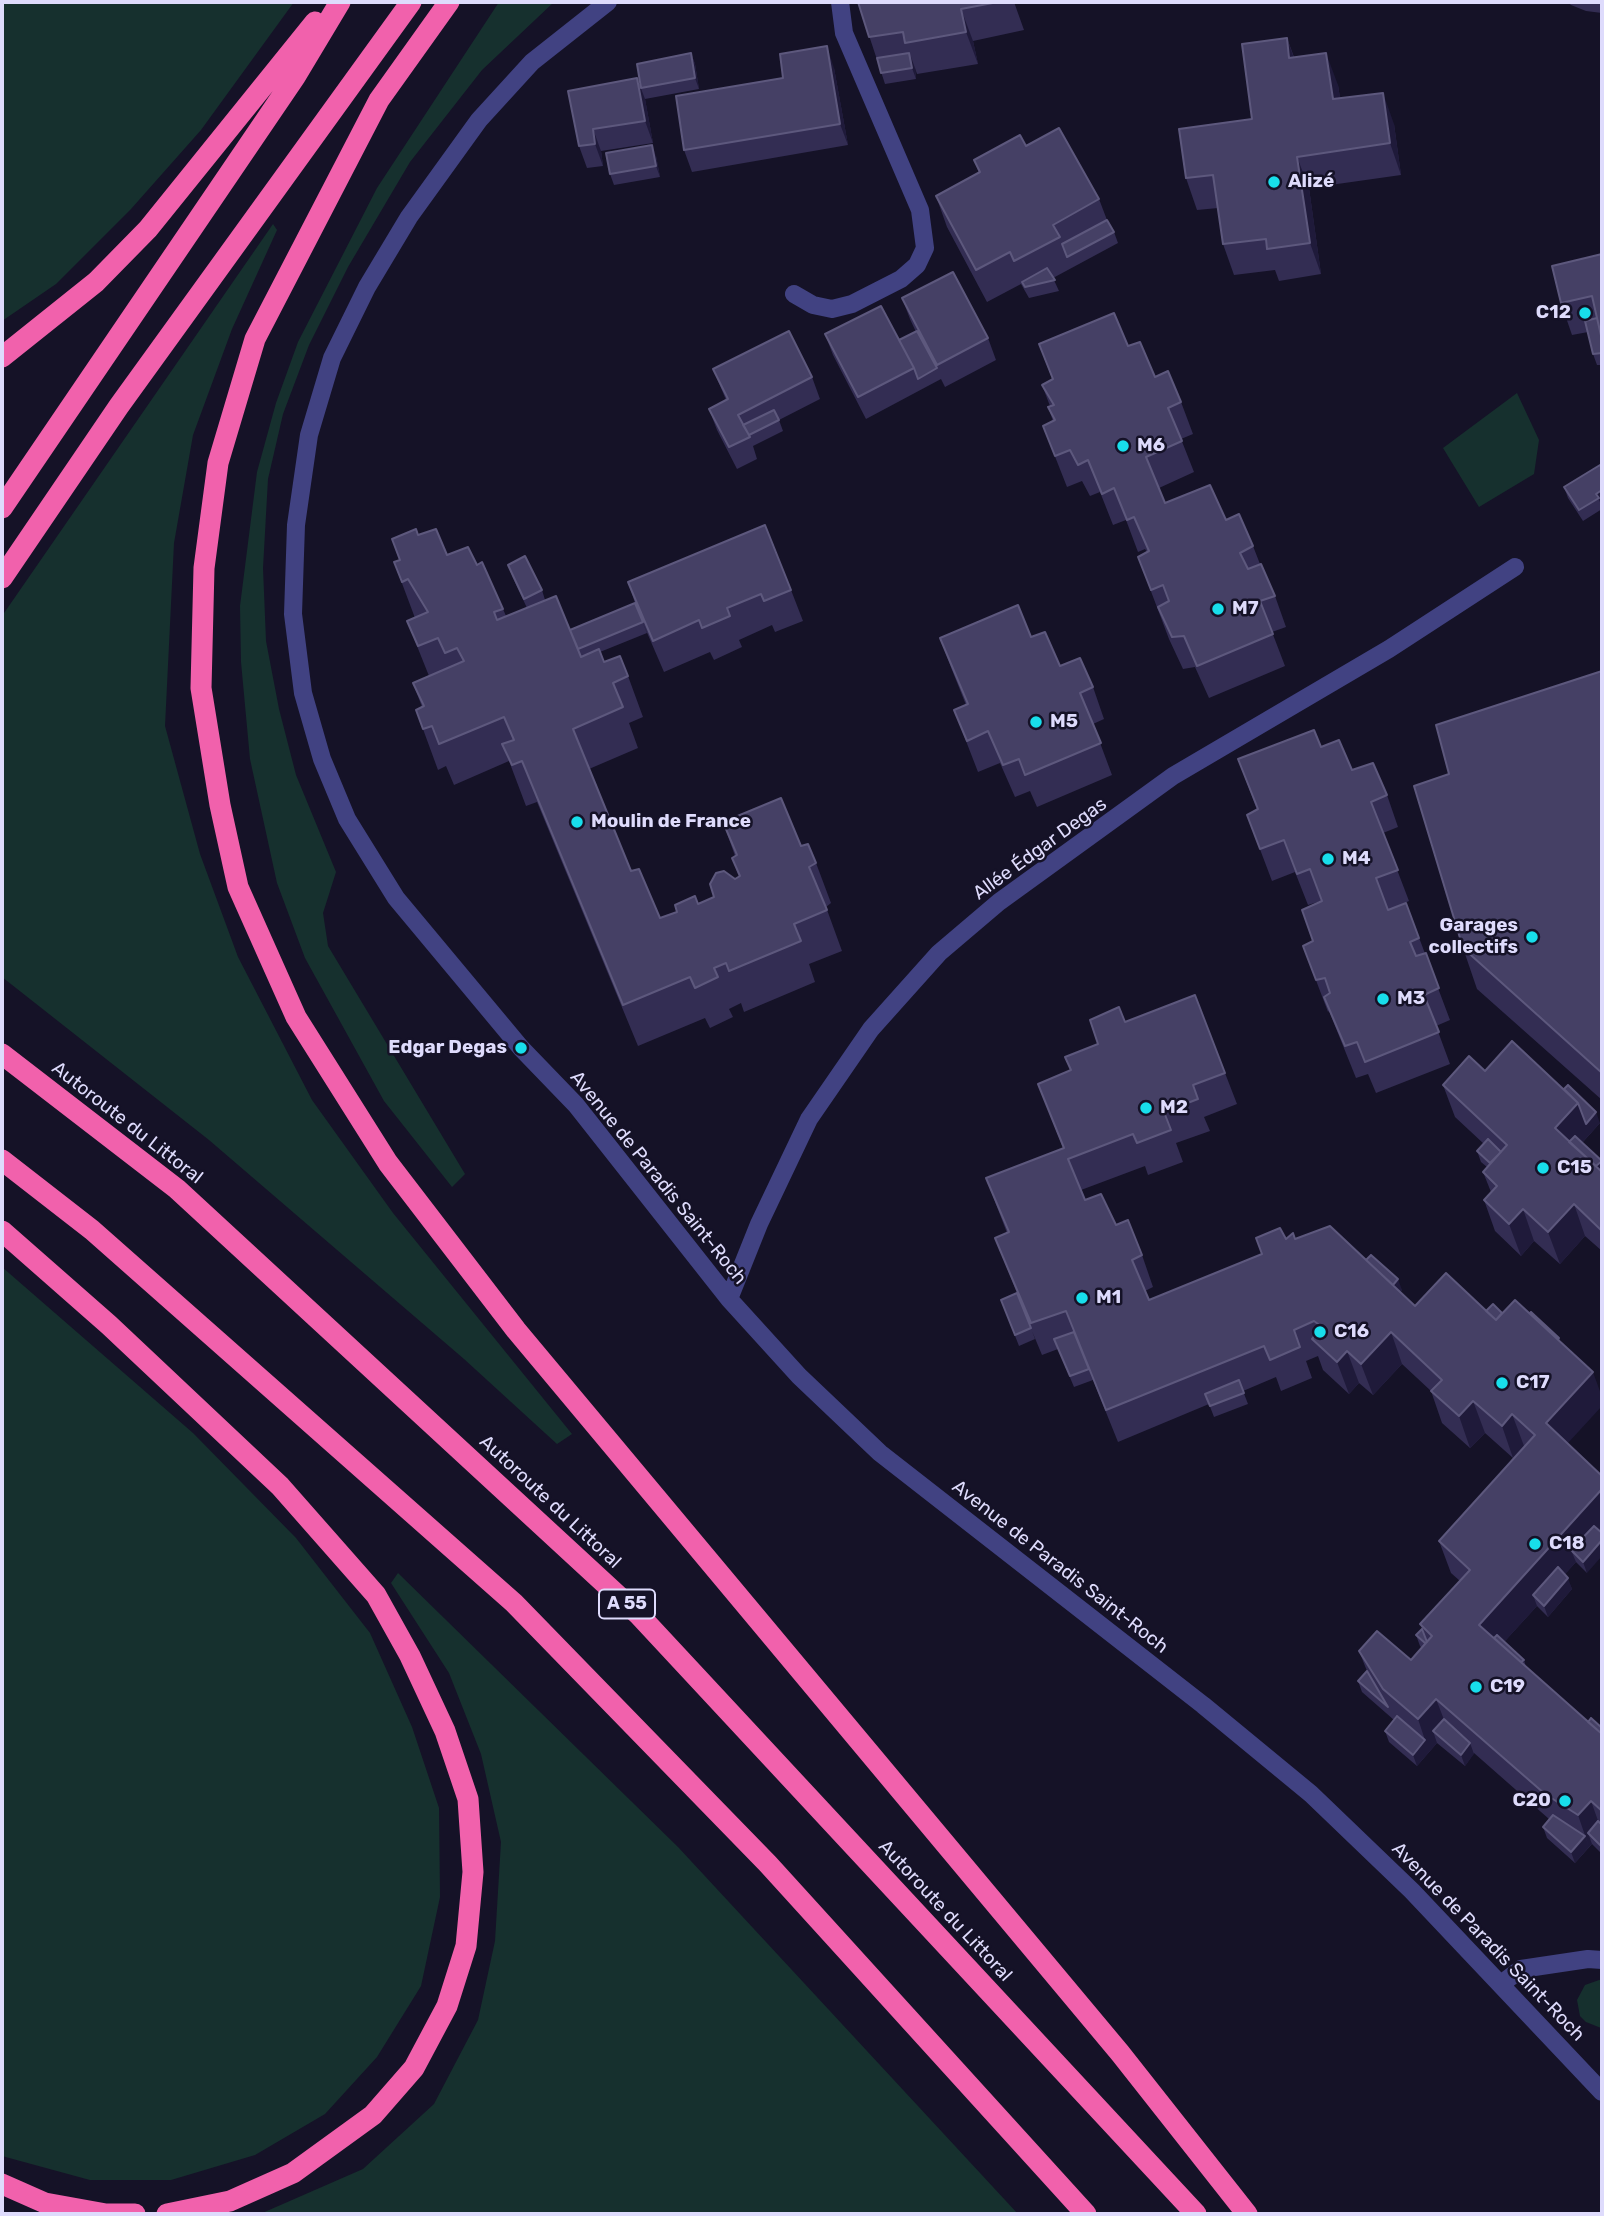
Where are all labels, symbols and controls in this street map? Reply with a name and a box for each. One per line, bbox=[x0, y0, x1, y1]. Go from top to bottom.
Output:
place label: Alizé bbox=[1288, 171, 1334, 193]
marker: Alizé bbox=[1266, 174, 1282, 190]
place label: C12 bbox=[1536, 302, 1571, 324]
marker: C12 bbox=[1577, 305, 1593, 321]
place label: M6 bbox=[1137, 435, 1165, 457]
marker: M6 bbox=[1115, 438, 1131, 454]
place label: M7 bbox=[1232, 598, 1259, 620]
marker: M7 bbox=[1210, 601, 1226, 617]
place label: M5 bbox=[1050, 711, 1078, 733]
marker: M5 bbox=[1028, 714, 1044, 730]
street label: Allée Édgar Degas bbox=[969, 793, 1111, 905]
place label: Moulin de France bbox=[591, 811, 751, 833]
marker: Moulin de France bbox=[569, 814, 585, 830]
place label: M4 bbox=[1342, 848, 1371, 870]
marker: M4 bbox=[1320, 851, 1336, 867]
place label: Garages collectifs bbox=[1429, 915, 1518, 959]
marker: Garages collectifs bbox=[1524, 929, 1540, 945]
place label: M3 bbox=[1397, 988, 1425, 1010]
marker: M3 bbox=[1375, 991, 1391, 1007]
place label: Edgar Degas bbox=[388, 1037, 507, 1059]
marker: Edgar Degas bbox=[513, 1040, 529, 1056]
street label: Autoroute du Littoral bbox=[47, 1057, 207, 1189]
street label: Avenue de Paradis Saint-Roch bbox=[565, 1067, 751, 1289]
place label: M2 bbox=[1160, 1097, 1188, 1119]
marker: M2 bbox=[1138, 1100, 1154, 1116]
place label: C15 bbox=[1557, 1157, 1592, 1179]
marker: C15 bbox=[1535, 1160, 1551, 1176]
place label: M1 bbox=[1096, 1287, 1121, 1309]
marker: M1 bbox=[1074, 1290, 1090, 1306]
place label: C16 bbox=[1334, 1321, 1369, 1343]
marker: C16 bbox=[1312, 1324, 1328, 1340]
place label: C17 bbox=[1516, 1372, 1550, 1394]
marker: C17 bbox=[1494, 1375, 1510, 1391]
street label: Autoroute du Littoral bbox=[475, 1431, 625, 1573]
street label: Avenue de Paradis Saint-Roch bbox=[947, 1476, 1173, 1658]
place label: C18 bbox=[1549, 1533, 1585, 1555]
marker: C18 bbox=[1527, 1536, 1543, 1552]
road number: A 55 bbox=[599, 1590, 655, 1618]
place label: C19 bbox=[1490, 1676, 1525, 1698]
marker: C19 bbox=[1468, 1679, 1484, 1695]
place label: C20 bbox=[1512, 1790, 1551, 1812]
marker: C20 bbox=[1557, 1793, 1573, 1809]
street label: Autoroute du Littoral bbox=[874, 1836, 1016, 1986]
street label: Avenue de Paradis Saint-Roch bbox=[1387, 1838, 1589, 2046]

